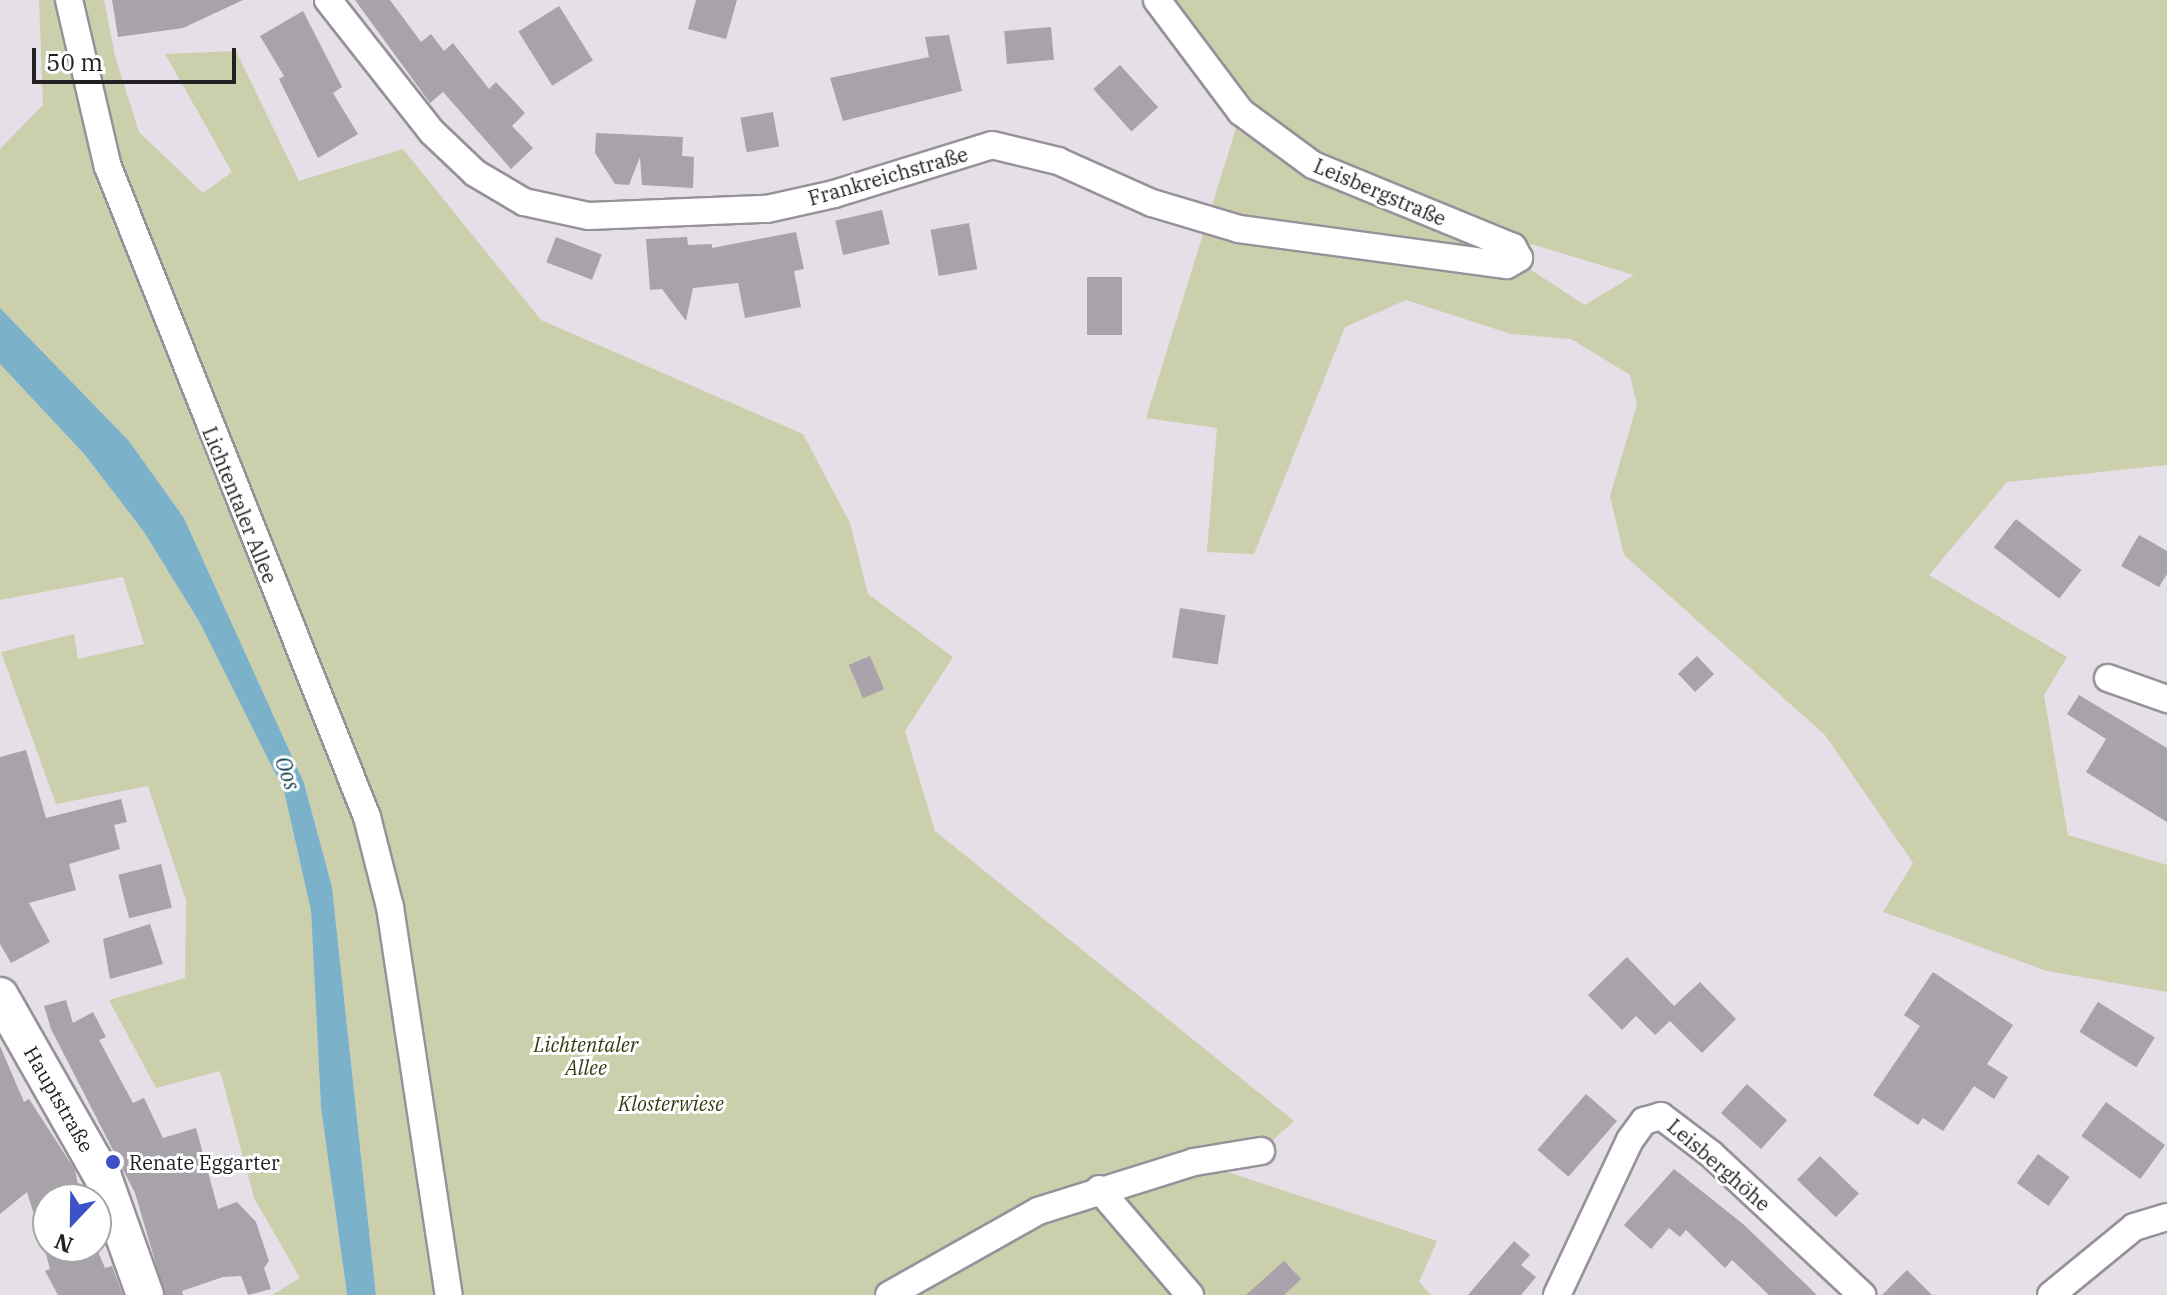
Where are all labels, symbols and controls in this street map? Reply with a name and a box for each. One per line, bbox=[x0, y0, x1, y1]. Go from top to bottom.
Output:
scale bar bbox=[36, 32, 240, 82]
text: 50 m bbox=[46, 46, 103, 78]
street label: Frankreichstraße bbox=[805, 142, 971, 210]
street label: Leisbergstraße bbox=[1310, 153, 1450, 231]
street label: Lichtentaler Allee bbox=[198, 423, 282, 587]
water label: Oos bbox=[270, 753, 306, 793]
park label: Lichtentaler Allee bbox=[534, 1032, 638, 1079]
street label: Hauptstraße bbox=[19, 1042, 99, 1156]
park label: Klosterwiese bbox=[618, 1091, 724, 1115]
street label: Leisberghöhe bbox=[1663, 1114, 1775, 1216]
place label: Renate Eggarter bbox=[129, 1150, 280, 1174]
marker: Renate Eggarter bbox=[104, 1153, 122, 1171]
north arrow bbox=[32, 1183, 112, 1263]
text: N bbox=[50, 1227, 77, 1261]

